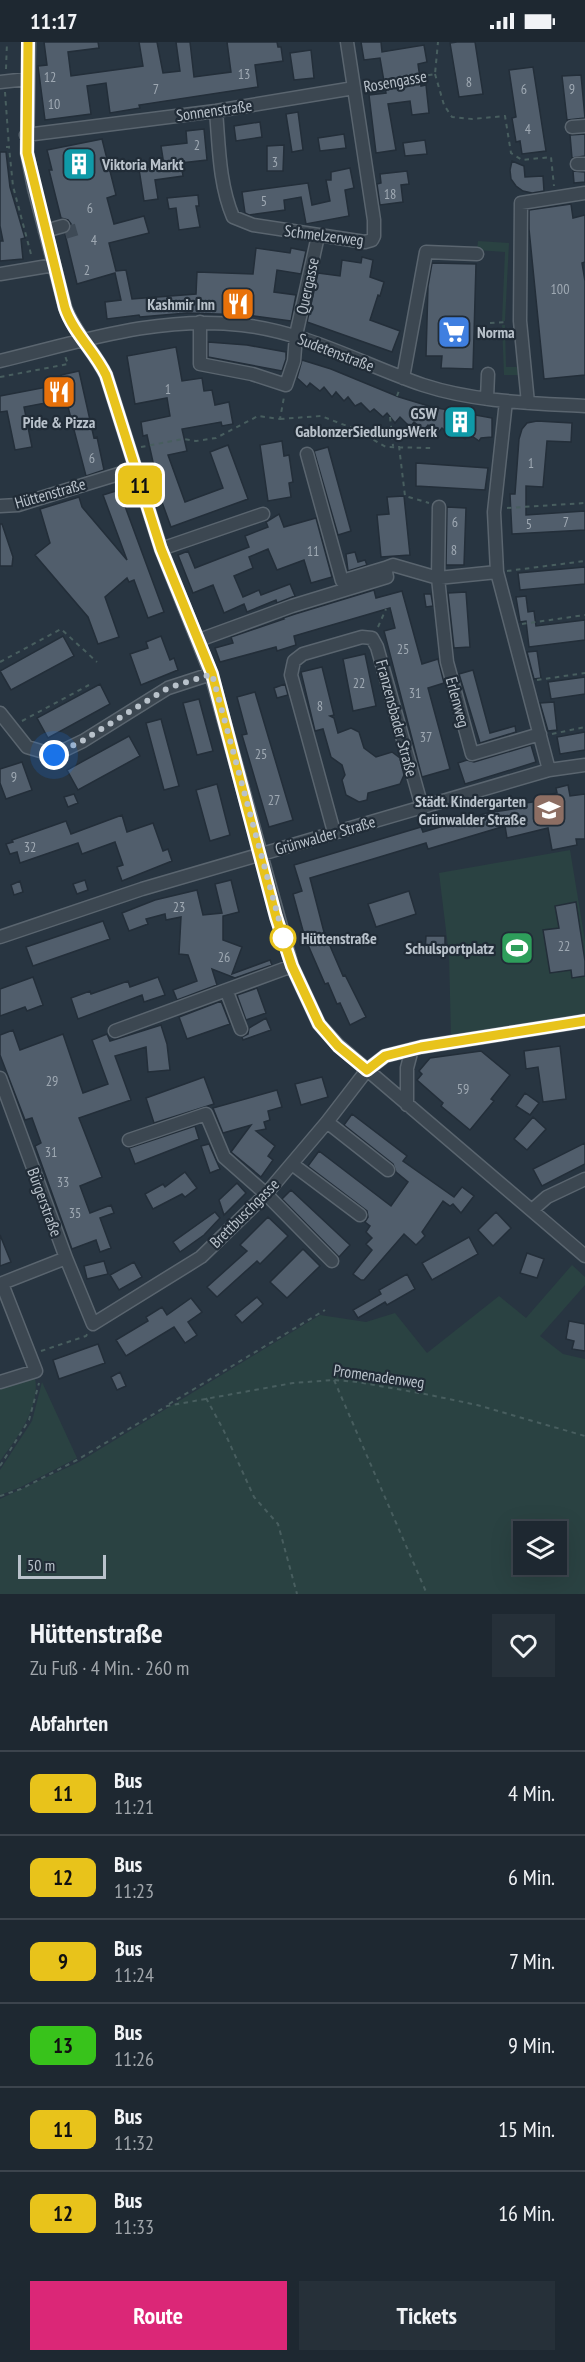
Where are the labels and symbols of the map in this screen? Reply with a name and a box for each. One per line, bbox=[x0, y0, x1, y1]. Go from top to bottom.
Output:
house number: 13 bbox=[238, 65, 250, 83]
street label: Rosengasse bbox=[362, 66, 428, 96]
house number: 12 bbox=[44, 68, 56, 86]
house number: 8 bbox=[466, 73, 472, 91]
house number: 7 bbox=[153, 80, 159, 98]
house number: 6 bbox=[521, 80, 527, 98]
house number: 9 bbox=[569, 80, 575, 98]
house number: 10 bbox=[48, 95, 60, 113]
street label: Sonnenstraße bbox=[175, 95, 253, 125]
house number: 4 bbox=[525, 120, 532, 138]
house number: 2 bbox=[194, 136, 200, 154]
building icon: Viktoria Markt bbox=[61, 146, 97, 182]
house number: 3 bbox=[272, 153, 278, 171]
place label: Viktoria Markt bbox=[101, 154, 184, 174]
house number: 18 bbox=[384, 185, 396, 203]
house number: 5 bbox=[261, 192, 267, 210]
house number: 6 bbox=[87, 199, 93, 217]
street label: Schmelzerweg bbox=[283, 220, 365, 250]
house number: 4 bbox=[91, 231, 98, 249]
street label: Quergasse bbox=[291, 256, 323, 316]
house number: 2 bbox=[84, 261, 90, 279]
house number: 100 bbox=[551, 280, 569, 298]
restaurant icon: Kashmir Inn bbox=[220, 286, 256, 322]
place label: Kashmir Inn bbox=[147, 294, 215, 314]
supermarket icon: Norma bbox=[436, 314, 472, 350]
place label: Norma bbox=[477, 322, 515, 342]
street label: Sudetenstraße bbox=[295, 328, 377, 376]
restaurant icon: Pide & Pizza bbox=[41, 374, 77, 410]
house number: 1 bbox=[165, 380, 171, 398]
place label: GSW GablonzerSiedlungsWerk bbox=[295, 403, 438, 441]
building icon: GSW GablonzerSiedlungsWerk bbox=[442, 404, 478, 440]
place label: Pide & Pizza bbox=[23, 412, 96, 432]
house number: 6 bbox=[89, 449, 95, 467]
house number: 1 bbox=[528, 454, 534, 472]
line badge: 11 bbox=[113, 466, 167, 504]
street label: Hüttenstraße bbox=[12, 473, 88, 513]
house number: 6 bbox=[452, 513, 458, 531]
house number: 7 bbox=[563, 513, 569, 531]
house number: 5 bbox=[526, 515, 532, 533]
house number: 8 bbox=[451, 541, 457, 559]
house number: 11 bbox=[307, 542, 319, 560]
house number: 25 bbox=[397, 640, 409, 658]
street label: Franzensbader Straße bbox=[372, 657, 422, 779]
house number: 22 bbox=[353, 674, 365, 692]
street label: Erlenweg bbox=[442, 675, 474, 729]
house number: 31 bbox=[409, 684, 421, 702]
house number: 8 bbox=[317, 697, 323, 715]
house number: 37 bbox=[420, 728, 432, 746]
your location bbox=[39, 740, 69, 770]
house number: 25 bbox=[255, 745, 267, 763]
house number: 9 bbox=[11, 768, 17, 786]
house number: 27 bbox=[268, 791, 280, 809]
place label: Städt. Kindergarten Grünwalder Straße bbox=[415, 791, 526, 829]
school or university icon: Städt. Kindergarten Grünwalder Straße bbox=[531, 792, 567, 828]
street label: Grünwalder Straße bbox=[272, 811, 378, 859]
house number: 32 bbox=[24, 838, 36, 856]
house number: 23 bbox=[173, 898, 185, 916]
marker: Hüttenstraße bbox=[270, 925, 296, 951]
place label: Hüttenstraße bbox=[301, 928, 377, 948]
sports icon: Schulsportplatz bbox=[499, 930, 535, 966]
house number: 22 bbox=[558, 937, 570, 955]
place label: Schulsportplatz bbox=[405, 938, 494, 958]
house number: 26 bbox=[218, 948, 230, 966]
house number: 29 bbox=[46, 1072, 58, 1090]
house number: 59 bbox=[457, 1080, 469, 1098]
house number: 31 bbox=[45, 1143, 57, 1161]
street label: Bürgerstraße bbox=[23, 1165, 67, 1239]
house number: 33 bbox=[57, 1173, 69, 1191]
street label: Brettbuschgasse bbox=[205, 1174, 283, 1252]
house number: 35 bbox=[69, 1204, 81, 1222]
street label: Promenadenweg bbox=[332, 1360, 426, 1392]
scale bar bbox=[18, 1552, 106, 1580]

